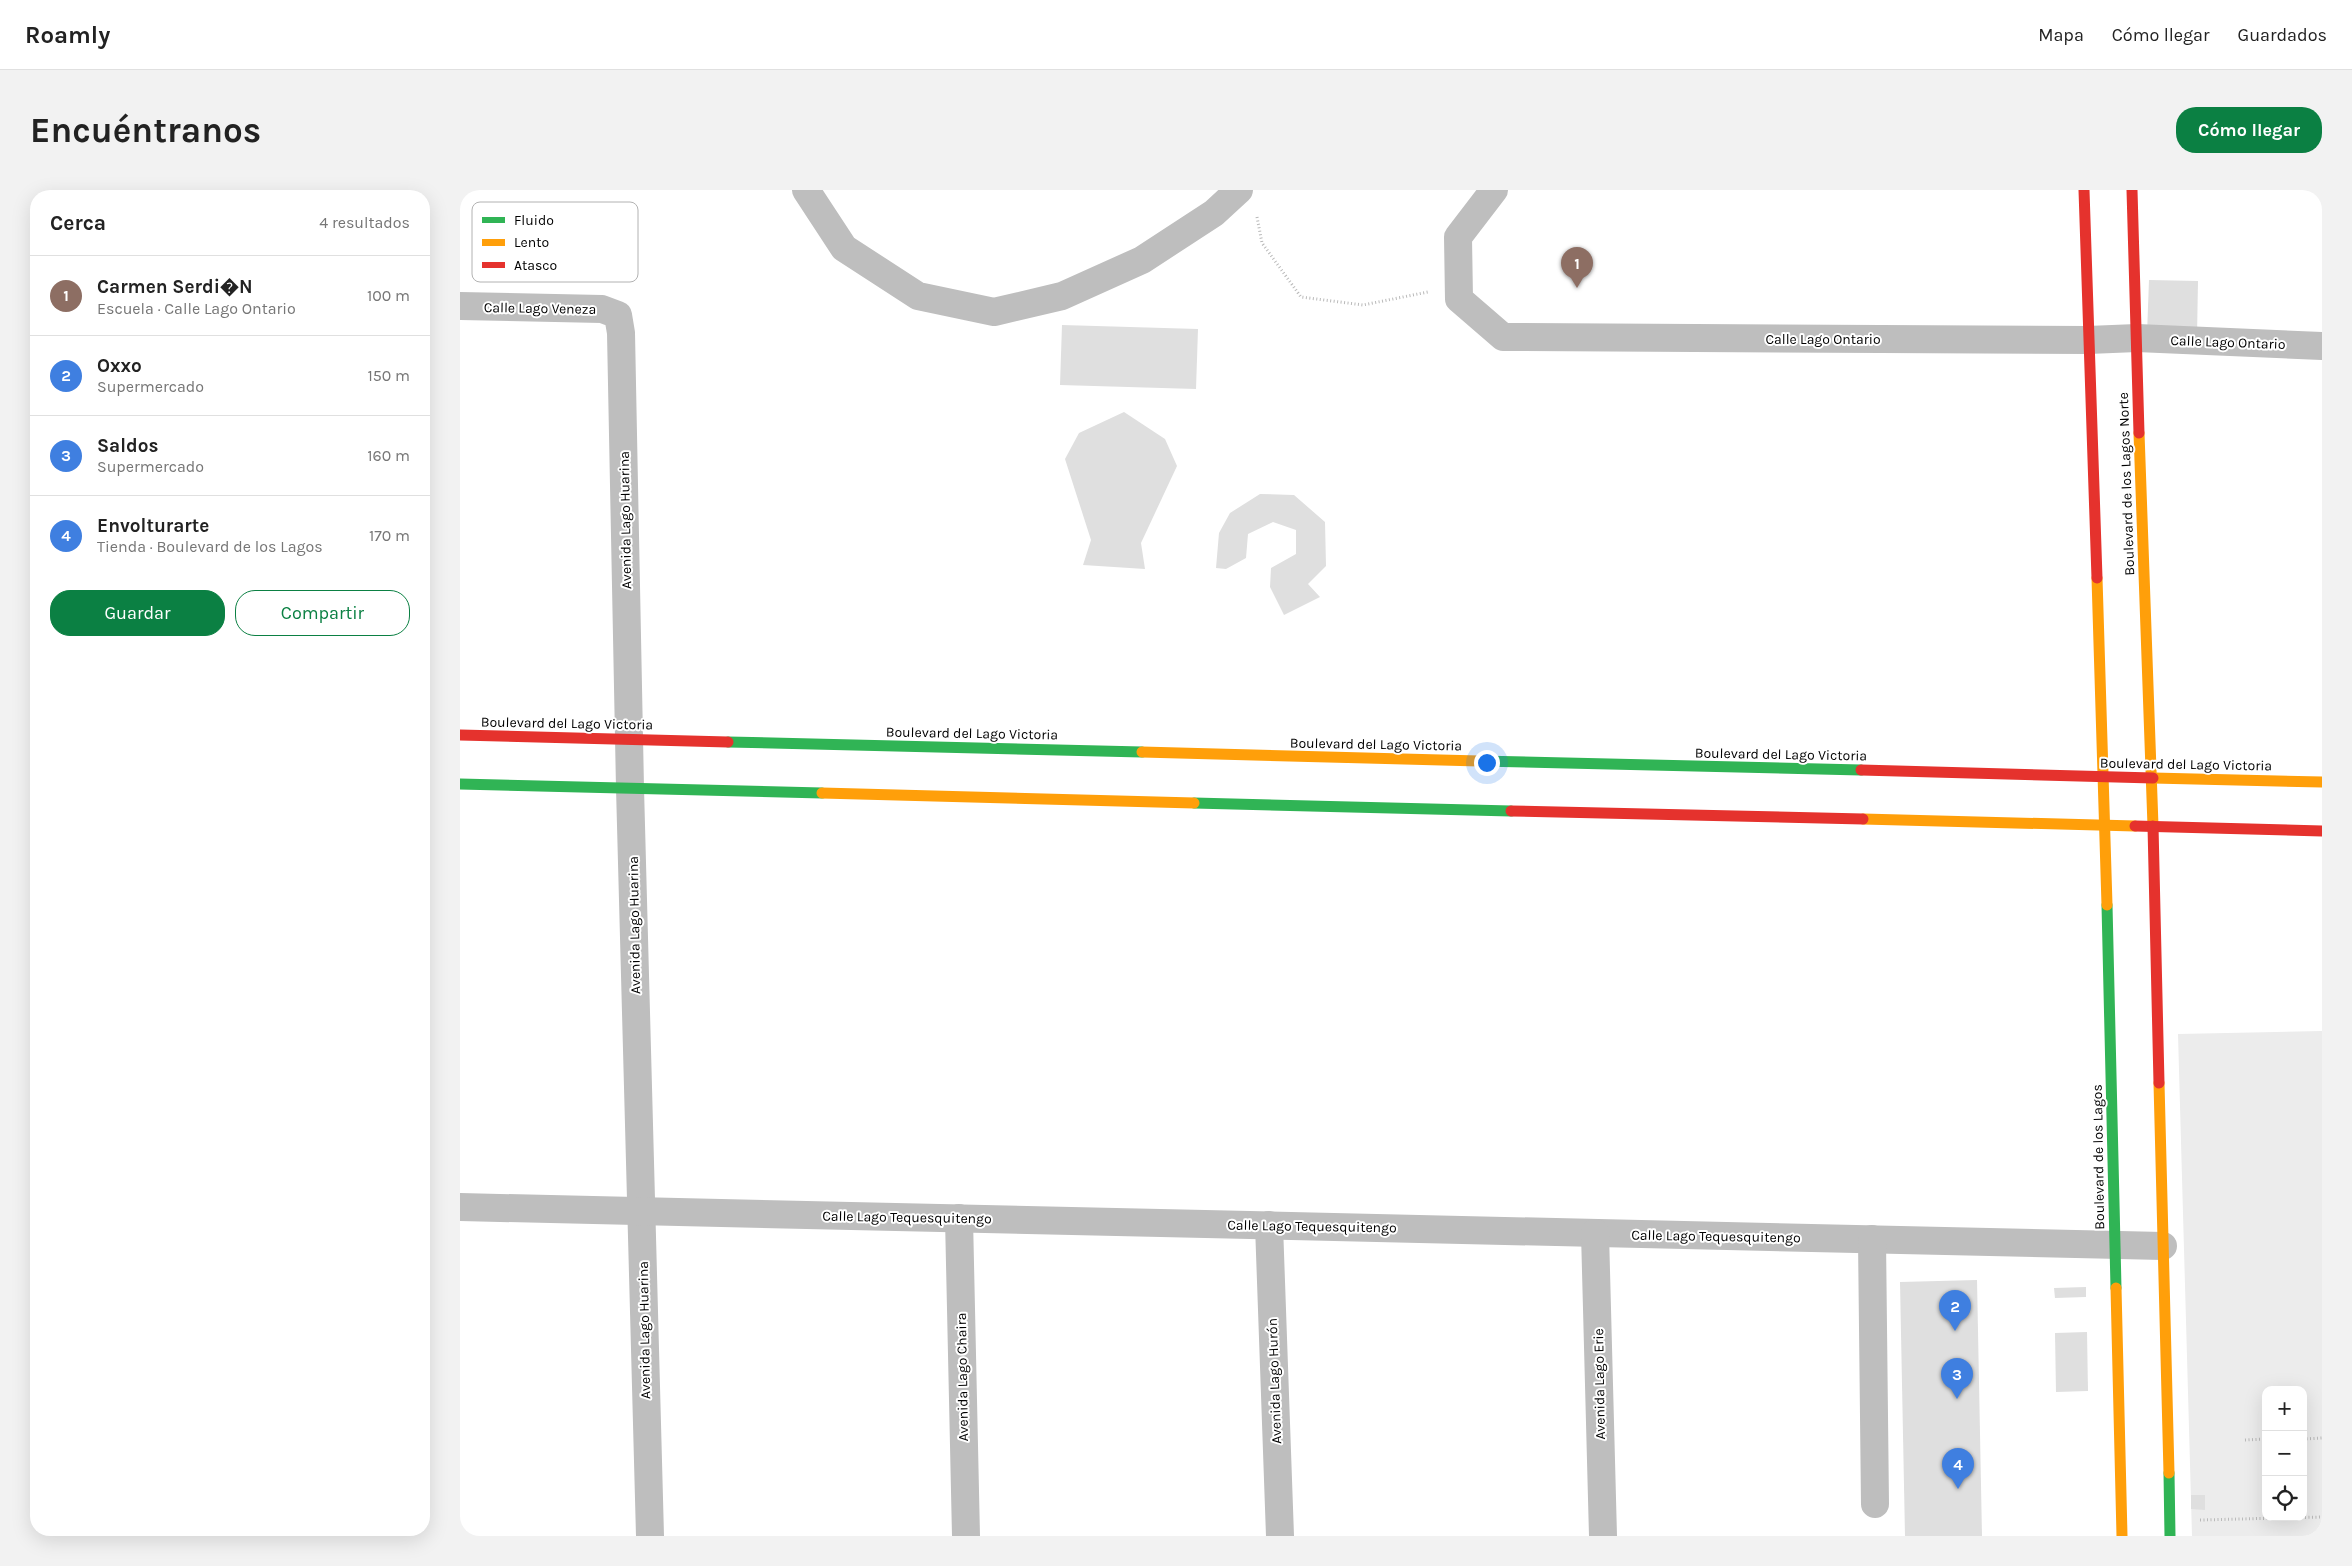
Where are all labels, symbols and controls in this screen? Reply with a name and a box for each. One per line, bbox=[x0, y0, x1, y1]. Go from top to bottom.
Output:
text: Roamly bbox=[25, 21, 110, 49]
text: Mapa bbox=[2038, 24, 2084, 46]
text: Cómo llegar bbox=[2112, 24, 2210, 46]
text: Guardados bbox=[2238, 24, 2327, 46]
button: Cómo llegar bbox=[2176, 107, 2322, 153]
text: Encuéntranos bbox=[30, 110, 261, 151]
legend bbox=[472, 202, 638, 282]
text: Cerca bbox=[50, 211, 106, 235]
text: Fluido bbox=[514, 212, 554, 229]
text: 4 resultados bbox=[319, 213, 410, 232]
text: Lento bbox=[514, 234, 549, 251]
pin: 1 bbox=[1561, 247, 1593, 288]
text: Atasco bbox=[514, 257, 557, 274]
text: Carmen Serdi�N bbox=[97, 276, 253, 298]
text: 1 bbox=[63, 286, 69, 305]
text: 100 m bbox=[367, 286, 410, 305]
text: Escuela · Calle Lago Ontario bbox=[97, 299, 296, 318]
street label: Calle Lago Veneza bbox=[484, 299, 596, 318]
street label: Calle Lago Ontario bbox=[1765, 331, 1881, 348]
street label: Calle Lago Ontario bbox=[2170, 332, 2286, 353]
text: Oxxo bbox=[97, 355, 142, 377]
text: 2 bbox=[61, 366, 71, 385]
text: 150 m bbox=[367, 366, 410, 385]
text: Supermercado bbox=[97, 377, 204, 396]
street label: Boulevard de los Lagos Norte bbox=[2115, 392, 2138, 576]
text: Saldos bbox=[97, 435, 158, 457]
text: 3 bbox=[61, 446, 71, 465]
text: 160 m bbox=[367, 446, 410, 465]
street label: Avenida Lago Huarina bbox=[616, 451, 635, 589]
text: Supermercado bbox=[97, 457, 204, 476]
text: Envolturarte bbox=[97, 515, 209, 537]
text: 4 bbox=[61, 526, 71, 545]
text: 170 m bbox=[369, 526, 410, 545]
text: Tienda · Boulevard de los Lagos bbox=[97, 537, 323, 556]
button: Guardar bbox=[50, 590, 225, 636]
button: Compartir bbox=[235, 590, 410, 636]
street label: Boulevard del Lago Victoria bbox=[481, 713, 653, 734]
street label: Boulevard del Lago Victoria bbox=[886, 723, 1058, 744]
street label: Boulevard del Lago Victoria bbox=[1290, 734, 1462, 755]
street label: Boulevard del Lago Victoria bbox=[1695, 744, 1867, 765]
your location bbox=[1474, 750, 1500, 776]
street label: Boulevard del Lago Victoria bbox=[2100, 754, 2272, 775]
street label: Avenida Lago Huarina bbox=[625, 856, 644, 994]
street label: Boulevard de los Lagos bbox=[2089, 1084, 2108, 1230]
street label: Calle Lago Tequesquitengo bbox=[822, 1208, 992, 1227]
street label: Calle Lago Tequesquitengo bbox=[1227, 1217, 1397, 1236]
street label: Calle Lago Tequesquitengo bbox=[1631, 1227, 1801, 1246]
street label: Avenida Lago Huarina bbox=[635, 1261, 654, 1399]
pin: 2 bbox=[1939, 1290, 1971, 1331]
street label: Avenida Lago Chaira bbox=[953, 1312, 972, 1441]
street label: Avenida Lago Hurón bbox=[1264, 1318, 1285, 1444]
street label: Avenida Lago Erie bbox=[1590, 1328, 1609, 1440]
pin: 3 bbox=[1941, 1358, 1973, 1399]
map controls bbox=[2262, 1386, 2307, 1521]
button: + bbox=[2262, 1386, 2307, 1431]
button: − bbox=[2262, 1431, 2307, 1476]
pin: 4 bbox=[1942, 1448, 1974, 1489]
button: locate bbox=[2262, 1476, 2307, 1521]

